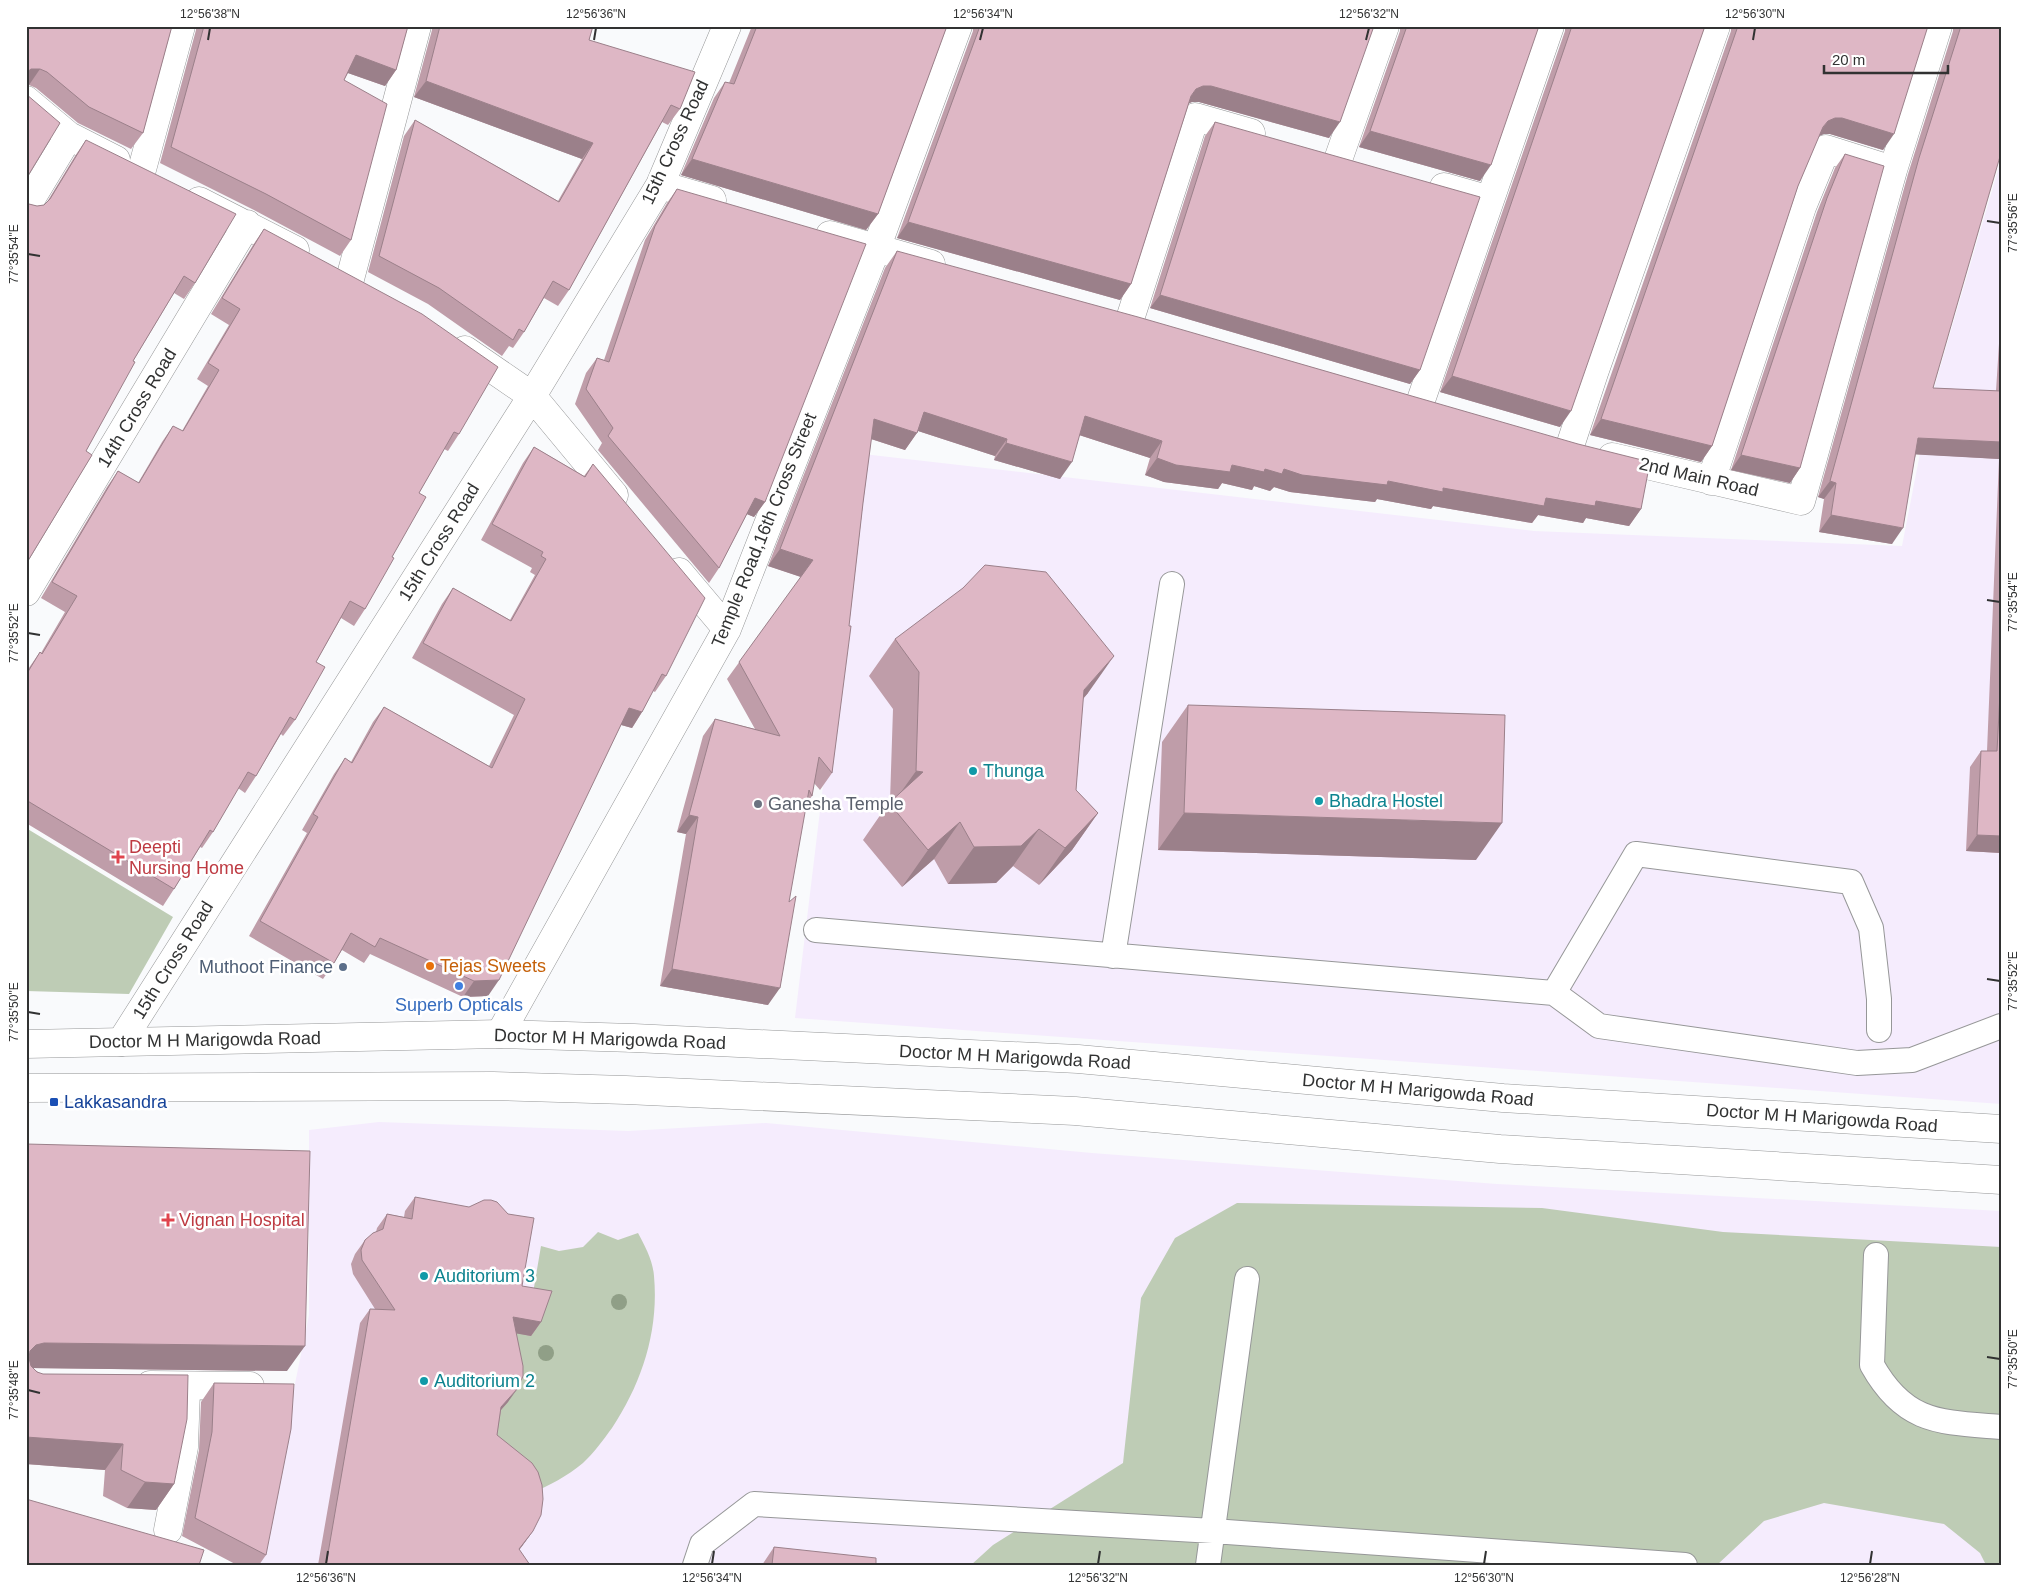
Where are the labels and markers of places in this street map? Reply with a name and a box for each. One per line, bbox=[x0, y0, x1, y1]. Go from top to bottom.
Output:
place label: Thunga bbox=[983, 761, 1045, 781]
marker: Thunga bbox=[967, 765, 979, 777]
place label: Bhadra Hostel bbox=[1329, 791, 1443, 811]
place label: Ganesha Temple bbox=[768, 794, 904, 814]
marker: Bhadra Hostel bbox=[1313, 795, 1325, 807]
marker: Ganesha Temple bbox=[752, 798, 764, 810]
place label: Deepti Nursing Home bbox=[129, 837, 244, 878]
marker: Deepti Nursing Home bbox=[111, 850, 125, 864]
place label: Tejas Sweets bbox=[440, 956, 546, 976]
place label: Muthoot Finance bbox=[199, 957, 333, 977]
marker: Tejas Sweets bbox=[424, 960, 436, 972]
marker: Muthoot Finance bbox=[337, 961, 349, 973]
marker: Superb Opticals bbox=[453, 980, 465, 992]
place label: Superb Opticals bbox=[395, 995, 523, 1015]
place label: Lakkasandra bbox=[64, 1092, 168, 1112]
marker: Lakkasandra bbox=[48, 1096, 60, 1108]
place label: Vignan Hospital bbox=[179, 1210, 305, 1230]
marker: Vignan Hospital bbox=[161, 1213, 175, 1227]
place label: Auditorium 3 bbox=[434, 1266, 535, 1286]
marker: Auditorium 3 bbox=[418, 1270, 430, 1282]
place label: Auditorium 2 bbox=[434, 1371, 535, 1391]
marker: Auditorium 2 bbox=[418, 1375, 430, 1387]

